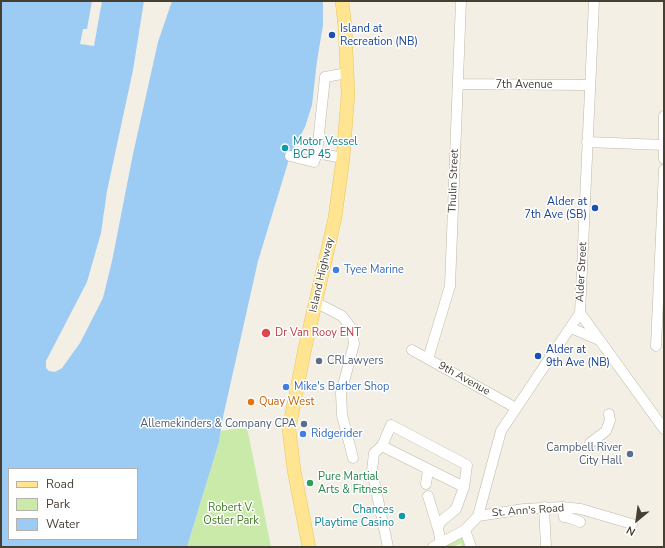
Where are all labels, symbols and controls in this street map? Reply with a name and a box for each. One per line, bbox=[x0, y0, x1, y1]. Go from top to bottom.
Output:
place label: Island at Recreation (NB) bbox=[340, 22, 418, 48]
marker: Island at Recreation (NB) bbox=[327, 30, 337, 40]
street label: 7th Avenue bbox=[496, 78, 552, 92]
place label: Motor Vessel BCP 45 bbox=[293, 135, 358, 161]
marker: Motor Vessel BCP 45 bbox=[280, 143, 290, 153]
street label: Thulin Street bbox=[446, 149, 462, 213]
place label: Alder at 7th Ave (SB) bbox=[524, 195, 587, 221]
marker: Alder at 7th Ave (SB) bbox=[590, 203, 600, 213]
street label: Island Highway bbox=[307, 236, 337, 314]
street label: Alder Street bbox=[574, 242, 590, 302]
place label: Tyee Marine bbox=[344, 263, 404, 277]
marker: Tyee Marine bbox=[331, 265, 341, 275]
place label: Dr Van Rooy ENT bbox=[275, 326, 361, 340]
marker: Dr Van Rooy ENT bbox=[260, 327, 272, 339]
place label: Alder at 9th Ave (NB) bbox=[546, 343, 610, 369]
marker: Alder at 9th Ave (NB) bbox=[533, 351, 543, 361]
place label: CRLawyers bbox=[327, 354, 384, 368]
marker: CRLawyers bbox=[314, 356, 324, 366]
street label: 9th Avenue bbox=[436, 359, 492, 399]
place label: Mike's Barber Shop bbox=[294, 380, 389, 394]
marker: Mike's Barber Shop bbox=[281, 382, 291, 392]
place label: Quay West bbox=[259, 395, 314, 409]
marker: Quay West bbox=[246, 397, 256, 407]
place label: Allemekinders & Company CPA bbox=[140, 417, 296, 431]
marker: Allemekinders & Company CPA bbox=[299, 419, 309, 429]
place label: Ridgerider bbox=[311, 427, 362, 441]
marker: Ridgerider bbox=[298, 429, 308, 439]
place label: Campbell River City Hall bbox=[546, 441, 622, 467]
marker: Campbell River City Hall bbox=[625, 449, 635, 459]
legend bbox=[8, 468, 138, 540]
place label: Pure Martial Arts & Fitness bbox=[318, 470, 388, 496]
text: Road bbox=[46, 476, 74, 492]
marker: Pure Martial Arts & Fitness bbox=[305, 478, 315, 488]
text: Park bbox=[46, 496, 70, 512]
north arrow bbox=[617, 500, 657, 540]
park label: Robert V. Ostler Park bbox=[203, 501, 259, 527]
street label: St. Ann's Road bbox=[491, 502, 565, 520]
place label: Chances Playtime Casino bbox=[314, 503, 394, 529]
marker: Chances Playtime Casino bbox=[397, 511, 407, 521]
text: Water bbox=[46, 516, 80, 532]
text: N bbox=[624, 522, 638, 539]

